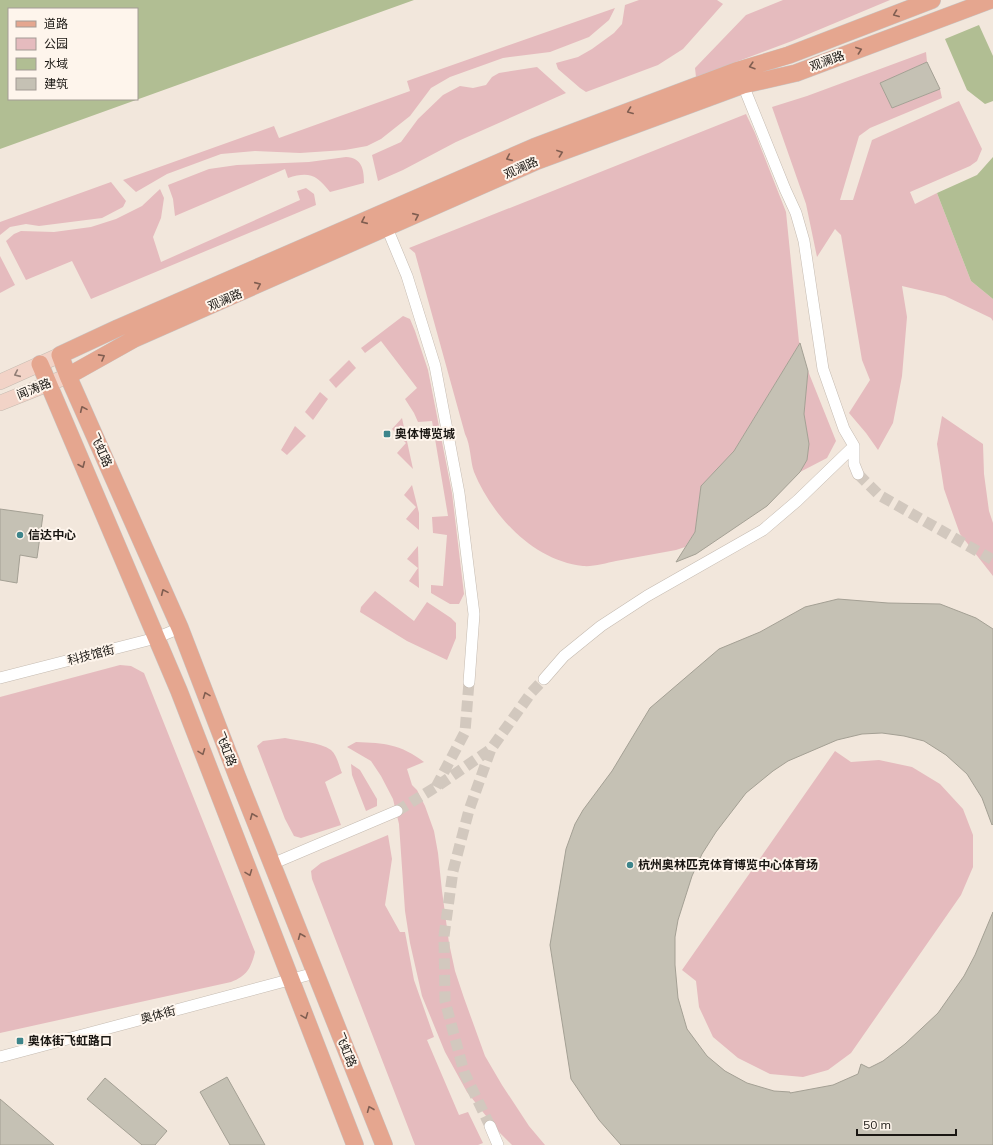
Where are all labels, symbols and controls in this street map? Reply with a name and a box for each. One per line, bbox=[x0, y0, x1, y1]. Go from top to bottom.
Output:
legend bbox=[8, 8, 138, 100]
one-way arrow bbox=[892, 10, 899, 18]
text: 道路 bbox=[44, 16, 68, 31]
text: 公园 bbox=[44, 36, 68, 51]
one-way arrow bbox=[855, 46, 862, 54]
street label: 观澜路 bbox=[807, 47, 846, 74]
text: 水域 bbox=[44, 56, 68, 71]
one-way arrow bbox=[749, 61, 756, 70]
text: 建筑 bbox=[44, 76, 68, 91]
one-way arrow bbox=[626, 106, 633, 115]
one-way arrow bbox=[557, 149, 564, 157]
street label: 观澜路 bbox=[501, 153, 540, 182]
one-way arrow bbox=[505, 153, 513, 161]
one-way arrow bbox=[412, 212, 419, 220]
one-way arrow bbox=[361, 216, 368, 224]
one-way arrow bbox=[254, 282, 262, 290]
street label: 观澜路 bbox=[205, 286, 244, 313]
one-way arrow bbox=[98, 354, 105, 361]
one-way arrow bbox=[14, 369, 22, 377]
street label: 闻涛路 bbox=[14, 375, 53, 402]
one-way arrow bbox=[80, 406, 88, 414]
place label: 奥体博览城 bbox=[395, 426, 455, 441]
marker: 奥体博览城 bbox=[382, 429, 392, 439]
street label: 飞虹路 bbox=[87, 430, 116, 469]
one-way arrow bbox=[78, 461, 86, 468]
place label: 信达中心 bbox=[28, 527, 76, 542]
marker: 信达中心 bbox=[15, 530, 25, 540]
one-way arrow bbox=[161, 589, 169, 596]
street label: 科技馆街 bbox=[66, 641, 116, 668]
one-way arrow bbox=[202, 691, 210, 698]
street label: 飞虹路 bbox=[213, 729, 240, 768]
one-way arrow bbox=[198, 748, 206, 755]
one-way arrow bbox=[249, 812, 257, 819]
place label: 杭州奥林匹克体育博览中心体育场 bbox=[638, 857, 818, 872]
marker: 杭州奥林匹克体育博览中心体育场 bbox=[625, 860, 635, 870]
one-way arrow bbox=[245, 870, 253, 877]
one-way arrow bbox=[297, 933, 305, 940]
street label: 奥体街 bbox=[139, 1003, 177, 1026]
one-way arrow bbox=[300, 1012, 308, 1019]
street label: 飞虹路 bbox=[333, 1030, 360, 1069]
place label: 奥体街飞虹路口 bbox=[28, 1033, 112, 1048]
marker: 奥体街飞虹路口 bbox=[15, 1036, 25, 1046]
one-way arrow bbox=[366, 1105, 374, 1112]
scale bar bbox=[857, 1111, 956, 1137]
text: 50 m bbox=[863, 1117, 891, 1132]

